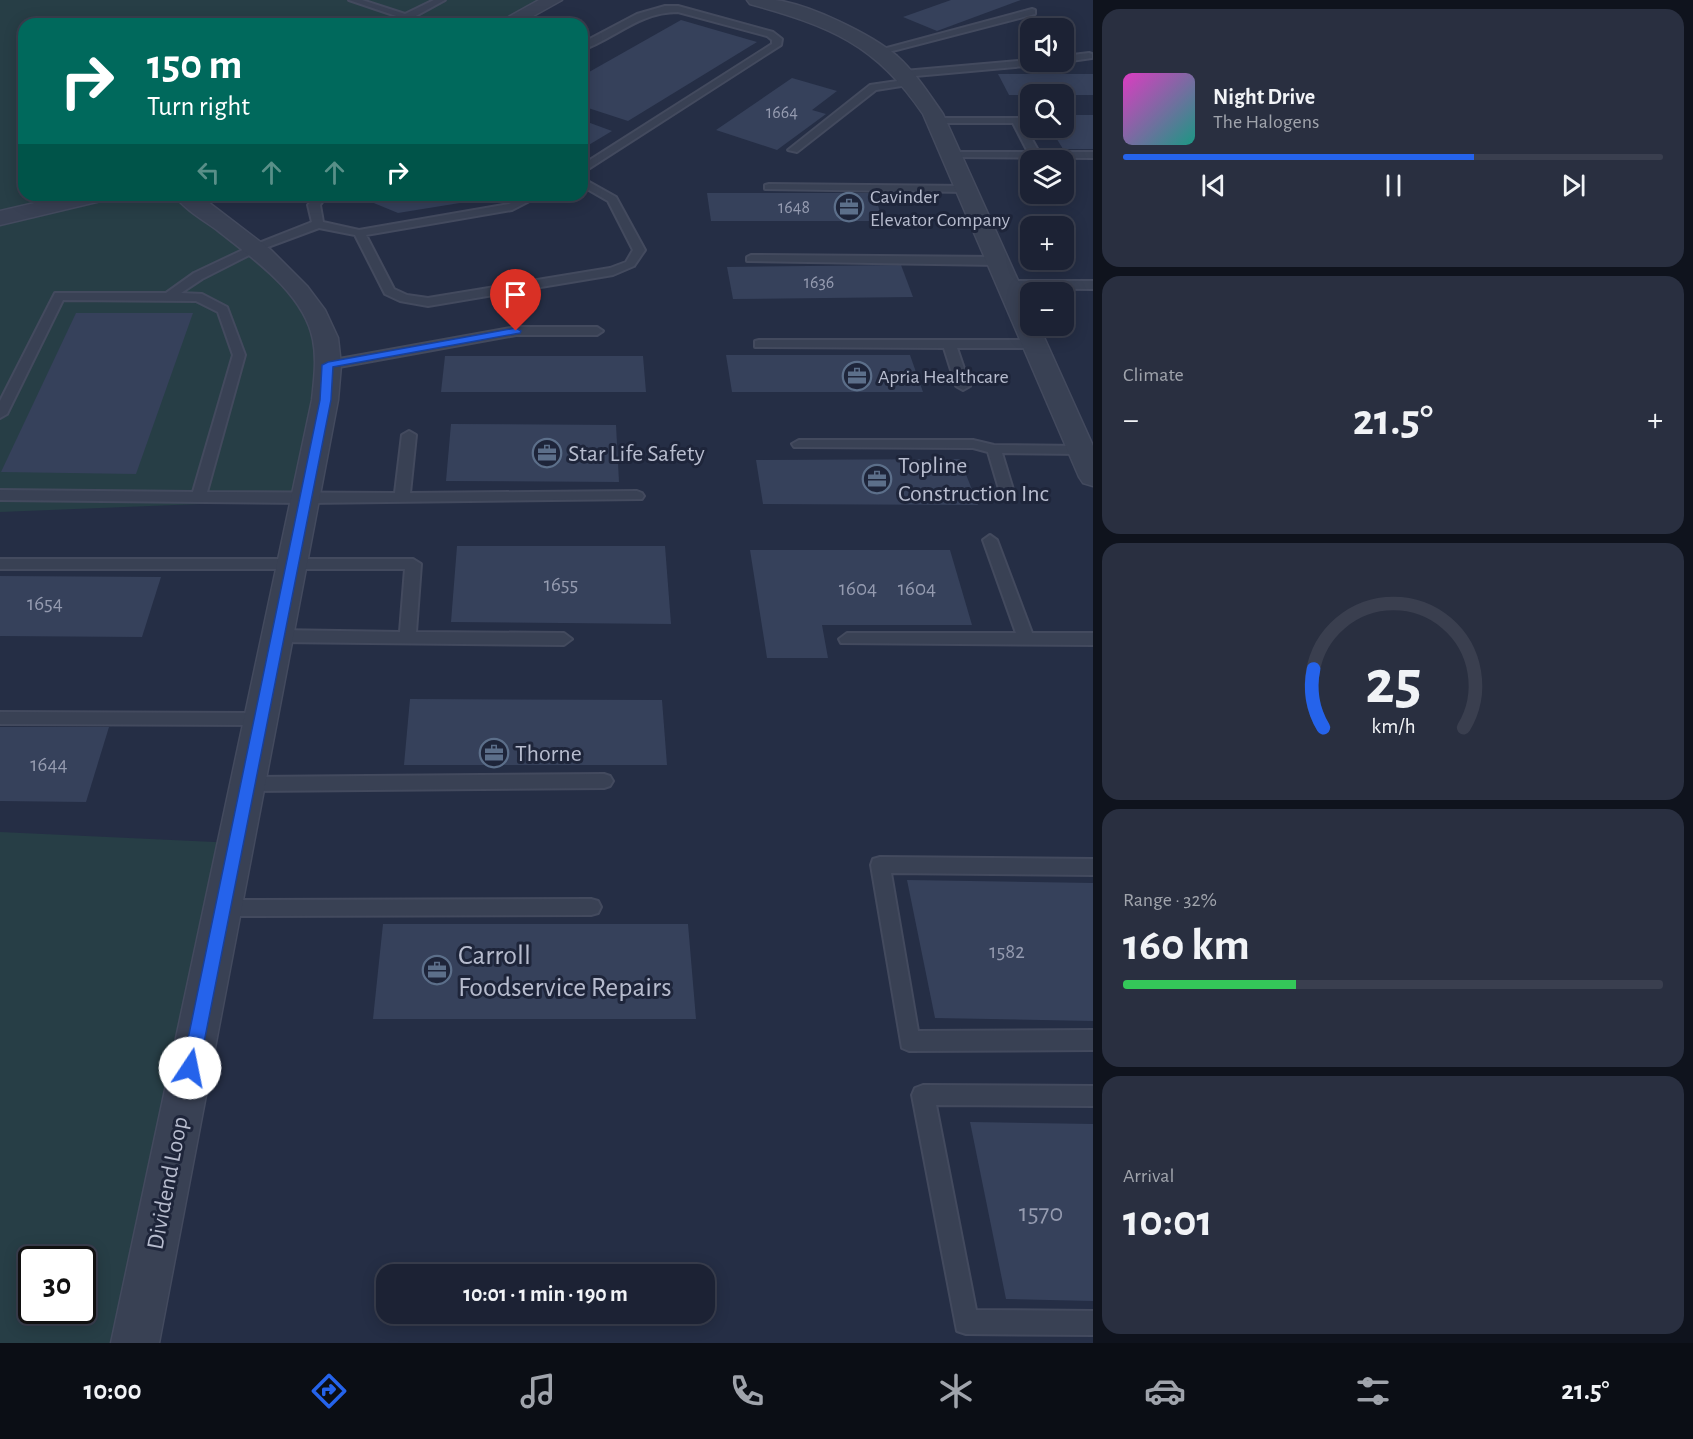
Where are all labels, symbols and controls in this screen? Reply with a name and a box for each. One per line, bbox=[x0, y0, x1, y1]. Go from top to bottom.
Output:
map controls bbox=[1020, 18, 1074, 336]
button: sound bbox=[1020, 18, 1074, 72]
icon: right bbox=[48, 42, 126, 120]
text: 150 m bbox=[147, 44, 242, 86]
button: search bbox=[1020, 84, 1074, 138]
text: Night Drive bbox=[1213, 86, 1315, 108]
text: Turn right bbox=[147, 93, 250, 120]
house number: 1664 bbox=[766, 104, 798, 122]
text: The Halogens bbox=[1213, 112, 1319, 132]
button: layers bbox=[1020, 150, 1074, 204]
icon: left bbox=[192, 156, 225, 189]
icon: ahead bbox=[255, 156, 288, 189]
icon: ahead bbox=[318, 156, 351, 189]
icon: right bbox=[381, 156, 414, 189]
icon: previous bbox=[1197, 169, 1230, 202]
icon: pause bbox=[1377, 169, 1410, 202]
icon: next bbox=[1557, 169, 1590, 202]
place label: Cavinder Elevator Company bbox=[870, 187, 1010, 230]
office icon: Cavinder Elevator Company bbox=[833, 191, 865, 223]
house number: 1648 bbox=[778, 199, 810, 217]
button: + bbox=[1020, 216, 1074, 270]
pin bbox=[490, 269, 541, 331]
house number: 1636 bbox=[804, 274, 834, 292]
icon: arrive bbox=[499, 278, 532, 311]
button: − bbox=[1020, 282, 1074, 336]
office icon: Apria Healthcare bbox=[841, 360, 873, 392]
text: Climate bbox=[1123, 365, 1184, 385]
place label: Apria Healthcare bbox=[878, 367, 1009, 387]
text: 21.5° bbox=[1353, 398, 1433, 443]
text: − bbox=[1123, 404, 1139, 437]
text: + bbox=[1647, 404, 1663, 437]
office icon: Star Life Safety bbox=[531, 437, 563, 469]
place label: Star Life Safety bbox=[568, 442, 705, 466]
place label: Topline Construction Inc bbox=[898, 454, 1049, 506]
office icon: Topline Construction Inc bbox=[861, 463, 893, 495]
house number: 1655 bbox=[544, 574, 578, 595]
house number: 1604 bbox=[839, 578, 877, 599]
house number: 1604 bbox=[898, 578, 936, 599]
house number: 1654 bbox=[27, 593, 63, 614]
text: 25 bbox=[1365, 653, 1421, 715]
text: km/h bbox=[1371, 717, 1415, 738]
office icon: Thorne bbox=[478, 737, 510, 769]
place label: Thorne bbox=[515, 742, 582, 766]
house number: 1644 bbox=[30, 754, 68, 775]
text: Range · 32% bbox=[1123, 890, 1217, 910]
text: 160 km bbox=[1123, 923, 1250, 968]
house number: 1582 bbox=[989, 941, 1025, 962]
place label: Carroll Foodservice Repairs bbox=[458, 942, 672, 1002]
office icon: Carroll Foodservice Repairs bbox=[421, 954, 453, 986]
position arrow bbox=[158, 1036, 222, 1100]
street label: Dividend Loop bbox=[143, 1115, 193, 1252]
text: Arrival bbox=[1123, 1166, 1174, 1186]
text: 10:01 bbox=[1123, 1199, 1213, 1244]
house number: 1570 bbox=[1019, 1200, 1063, 1226]
speed limit sign: 30 bbox=[18, 1246, 96, 1324]
text: 10:01 · 1 min · 190 m bbox=[463, 1283, 628, 1305]
icon: directions bbox=[308, 1370, 350, 1412]
icon: music bbox=[517, 1370, 559, 1412]
icon: phone bbox=[726, 1370, 768, 1412]
icon: climate bbox=[935, 1370, 977, 1412]
icon: car bbox=[1144, 1370, 1186, 1412]
icon: filters bbox=[1352, 1370, 1394, 1412]
text: 10:00 bbox=[83, 1377, 142, 1404]
text: 21.5° bbox=[1561, 1377, 1610, 1404]

